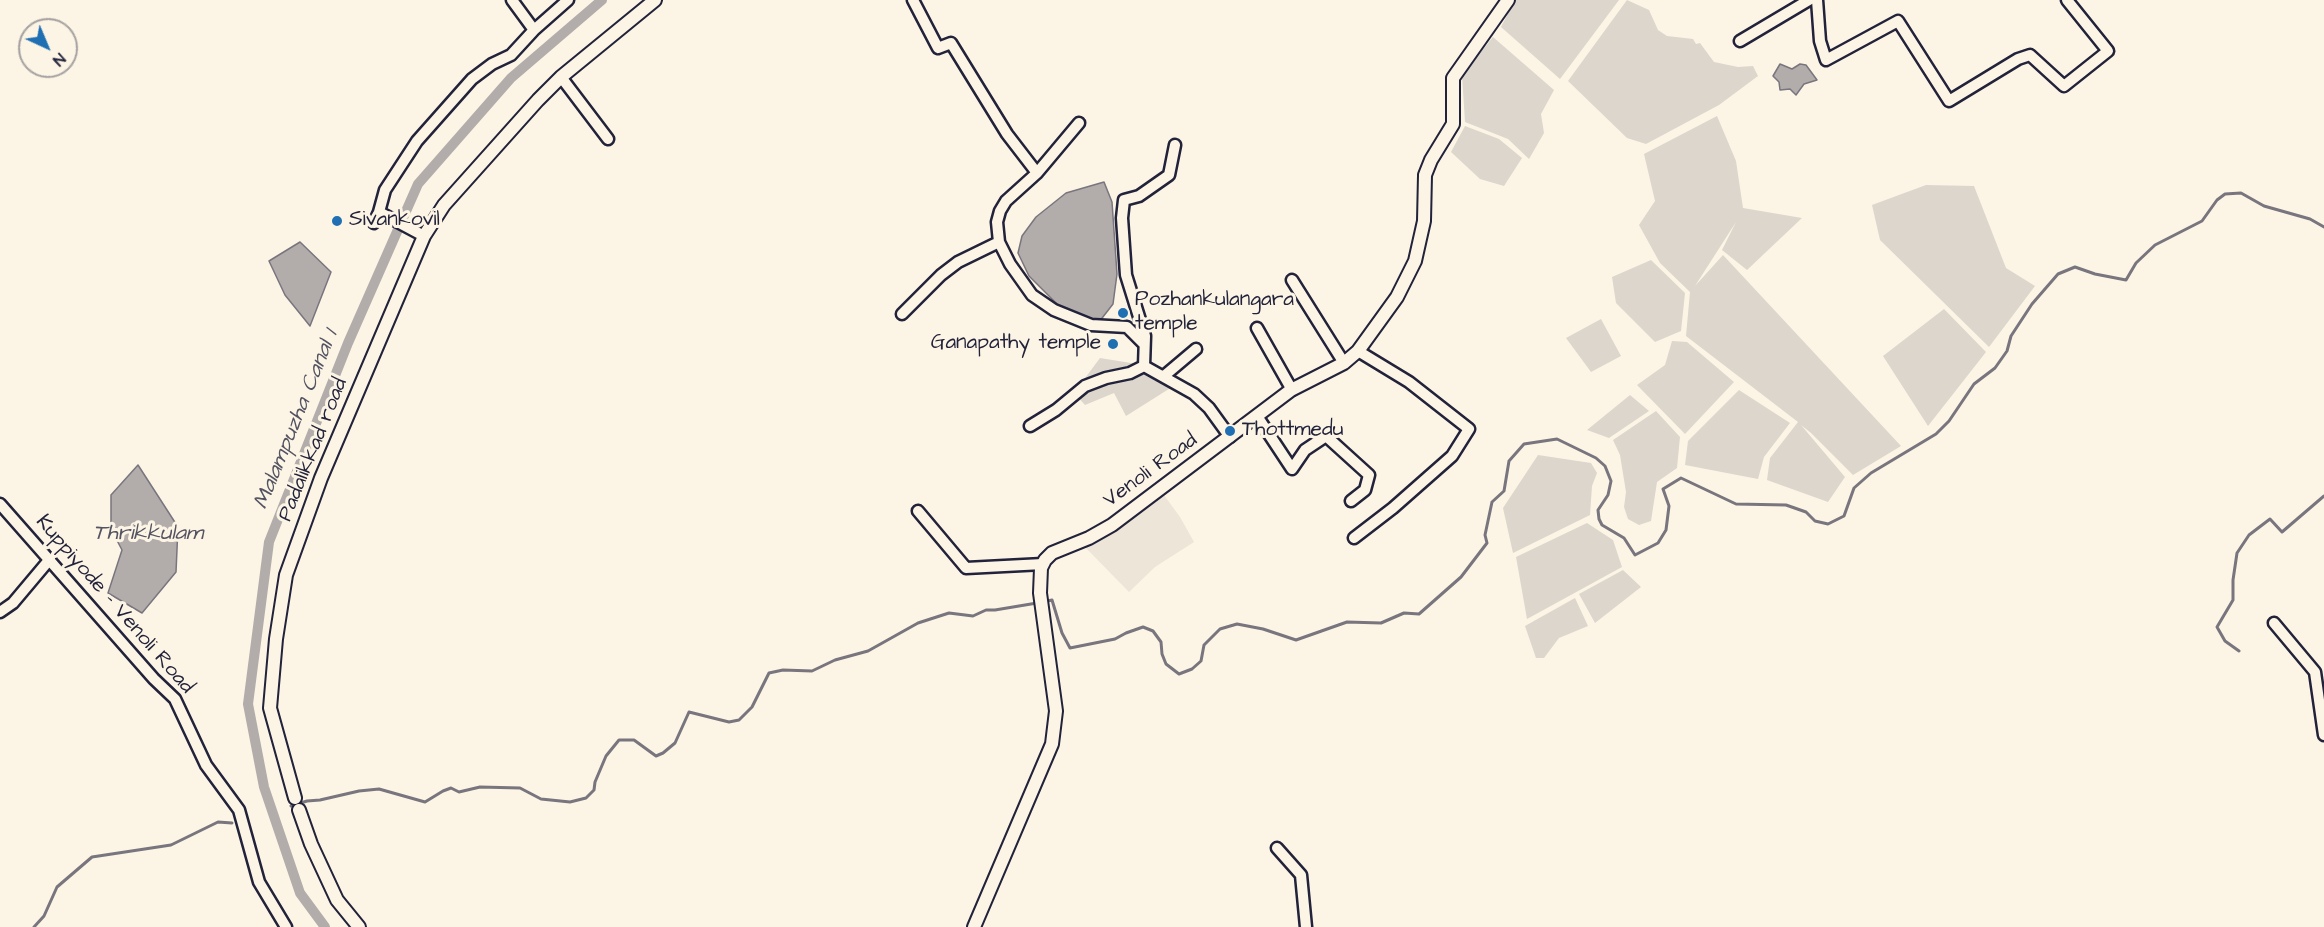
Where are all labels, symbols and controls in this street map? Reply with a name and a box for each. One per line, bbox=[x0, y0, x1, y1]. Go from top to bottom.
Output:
north arrow bbox=[18, 18, 78, 78]
text: N bbox=[48, 48, 70, 71]
place label: Sivankovil bbox=[349, 208, 440, 234]
marker: Sivankovil bbox=[330, 214, 344, 228]
place label: Pozhankulangara temple bbox=[1135, 288, 1294, 338]
marker: Pozhankulangara temple bbox=[1116, 306, 1130, 320]
water label: Malampuzha Canal 1 bbox=[249, 327, 345, 513]
place label: Ganapathy temple bbox=[931, 331, 1101, 357]
marker: Ganapathy temple bbox=[1106, 337, 1120, 351]
street label: Padalikkad road bbox=[274, 375, 354, 525]
place label: Thottmedu bbox=[1242, 418, 1343, 444]
marker: Thottmedu bbox=[1223, 424, 1237, 438]
street label: Venoli Road bbox=[1099, 428, 1203, 514]
street label: Kuppiyode - Venoli Road bbox=[29, 510, 199, 700]
water label: Thrikkulam bbox=[93, 521, 203, 547]

